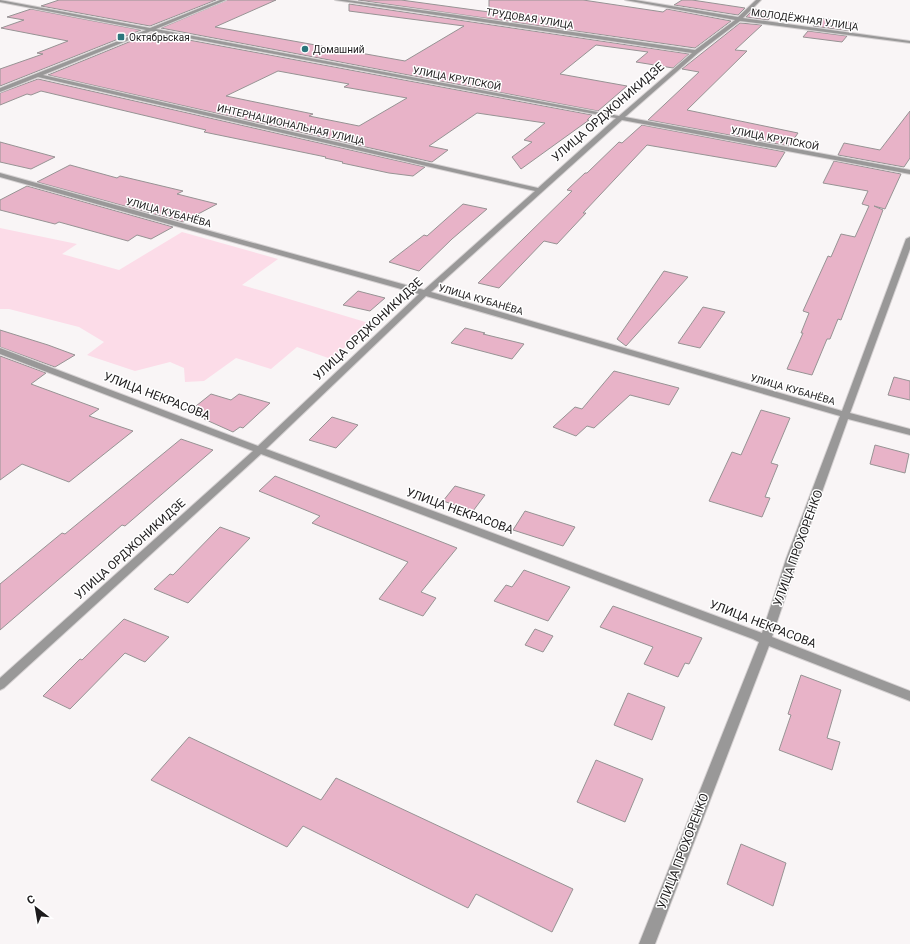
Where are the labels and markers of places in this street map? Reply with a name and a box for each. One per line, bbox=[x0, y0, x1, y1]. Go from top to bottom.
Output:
marker: Октябрьская bbox=[116, 32, 126, 42]
place label: Октябрьская bbox=[129, 32, 190, 43]
marker: Домашний bbox=[300, 44, 310, 54]
place label: Домашний bbox=[313, 44, 365, 55]

